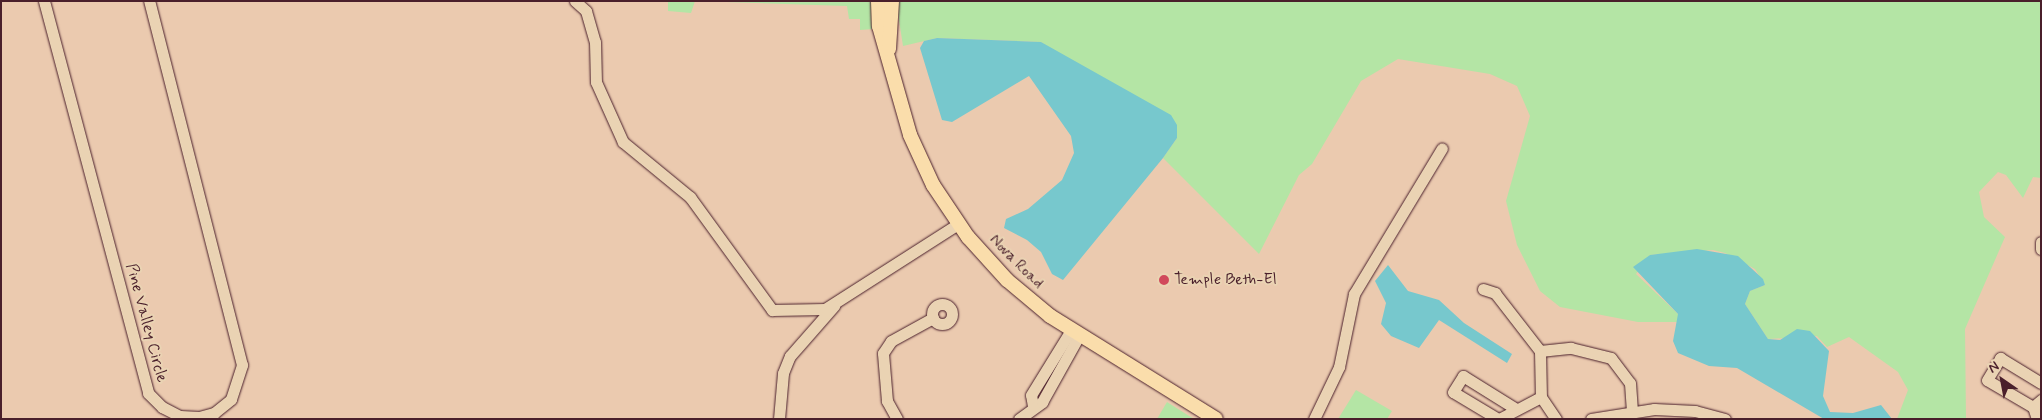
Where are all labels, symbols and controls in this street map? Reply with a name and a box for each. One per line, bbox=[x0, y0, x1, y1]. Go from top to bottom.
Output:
street label: Nova Road bbox=[985, 231, 1047, 293]
street label: Pine Valley Circle bbox=[122, 264, 170, 382]
place label: Temple Beth-El bbox=[1174, 270, 1278, 290]
marker: Temple Beth-El bbox=[1158, 274, 1170, 286]
north arrow bbox=[1977, 355, 2027, 405]
text: N bbox=[1985, 357, 2003, 378]

